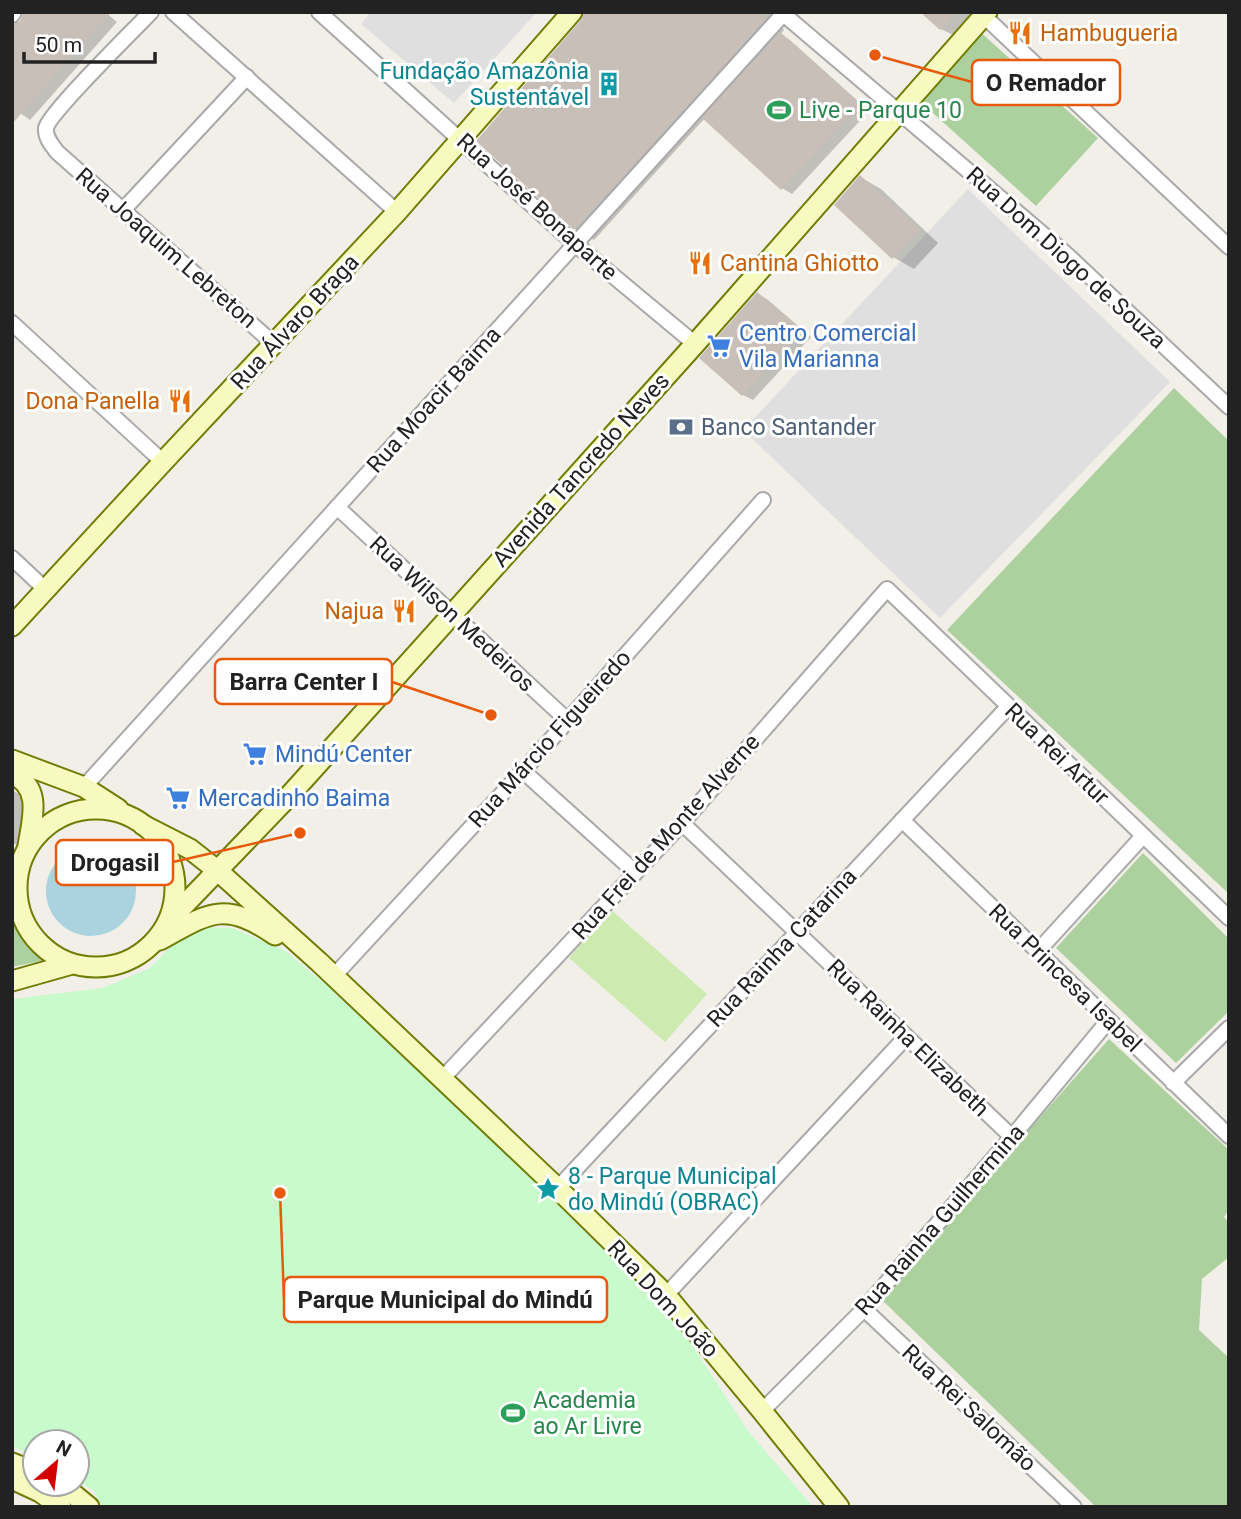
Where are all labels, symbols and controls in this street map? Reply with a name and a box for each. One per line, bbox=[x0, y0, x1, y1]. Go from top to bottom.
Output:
restaurant icon: Hambugueria bbox=[1006, 19, 1034, 47]
place label: Hambugueria bbox=[1040, 20, 1178, 47]
scale bar bbox=[24, 21, 156, 65]
text: 50 m bbox=[35, 33, 82, 57]
place label: Fundação Amazônia Sustentável bbox=[379, 58, 589, 111]
callout: O Remador bbox=[972, 60, 1120, 105]
text: O Remador bbox=[986, 69, 1106, 97]
building icon: Fundação Amazônia Sustentável bbox=[595, 70, 623, 98]
sports icon: Live - Parque 10 bbox=[765, 96, 793, 124]
place label: Live - Parque 10 bbox=[799, 97, 962, 124]
street label: Rua José Bonaparte bbox=[451, 128, 623, 286]
street label: Rua Dom Diogo de Souza bbox=[961, 161, 1171, 355]
street label: Rua Joaquim Lebreton bbox=[70, 162, 262, 334]
street label: Rua Álvaro Braga bbox=[225, 248, 365, 395]
restaurant icon: Cantina Ghiotto bbox=[686, 249, 714, 277]
place label: Cantina Ghiotto bbox=[720, 250, 879, 277]
place label: Centro Comercial Vila Marianna bbox=[739, 320, 917, 373]
street label: Rua Moacir Baima bbox=[361, 321, 507, 479]
supermarket icon: Centro Comercial Vila Marianna bbox=[705, 332, 733, 360]
street label: Avenida Tancredo Neves bbox=[487, 368, 675, 572]
restaurant icon: Dona Panella bbox=[166, 387, 194, 415]
place label: Dona Panella bbox=[25, 388, 160, 415]
bank icon: Banco Santander bbox=[667, 413, 695, 441]
place label: Banco Santander bbox=[701, 414, 876, 441]
street label: Rua Wilson Medeiros bbox=[364, 531, 540, 697]
restaurant icon: Najua bbox=[390, 597, 418, 625]
place label: Najua bbox=[324, 598, 384, 625]
street label: Rua Márcio Figueiredo bbox=[463, 645, 637, 833]
callout: Barra Center I bbox=[215, 659, 392, 704]
text: Barra Center I bbox=[229, 668, 379, 696]
street label: Rua Rei Artur bbox=[999, 698, 1115, 810]
street label: Rua Frei de Monte Alverne bbox=[567, 729, 765, 945]
supermarket icon: Mindú Center bbox=[241, 740, 269, 768]
place label: Mindú Center bbox=[275, 741, 412, 768]
supermarket icon: Mercadinho Baima bbox=[164, 784, 192, 812]
place label: Mercadinho Baima bbox=[198, 785, 390, 812]
callout: Drogasil bbox=[56, 840, 173, 885]
text: Drogasil bbox=[70, 849, 160, 877]
street label: Rua Rainha Catarina bbox=[702, 863, 862, 1033]
street label: Rua Princesa Isabel bbox=[983, 898, 1147, 1058]
street label: Rua Rainha Elizabeth bbox=[822, 954, 994, 1122]
street label: Rua Rainha Guilhermina bbox=[850, 1119, 1030, 1321]
place label: 8 - Parque Municipal do Mindú (OBRAC) bbox=[568, 1163, 777, 1216]
place icon: 8 - Parque Municipal do Mindú (OBRAC) bbox=[534, 1175, 562, 1203]
street label: Rua Dom João bbox=[602, 1235, 724, 1363]
callout: Parque Municipal do Mindú bbox=[284, 1277, 607, 1322]
text: Parque Municipal do Mindú bbox=[297, 1286, 593, 1314]
street label: Rua Rei Salomão bbox=[896, 1339, 1042, 1477]
place label: Academia ao Ar Livre bbox=[533, 1387, 642, 1440]
sports icon: Academia ao Ar Livre bbox=[499, 1399, 527, 1427]
north arrow bbox=[21, 1428, 91, 1498]
text: N bbox=[52, 1435, 75, 1462]

